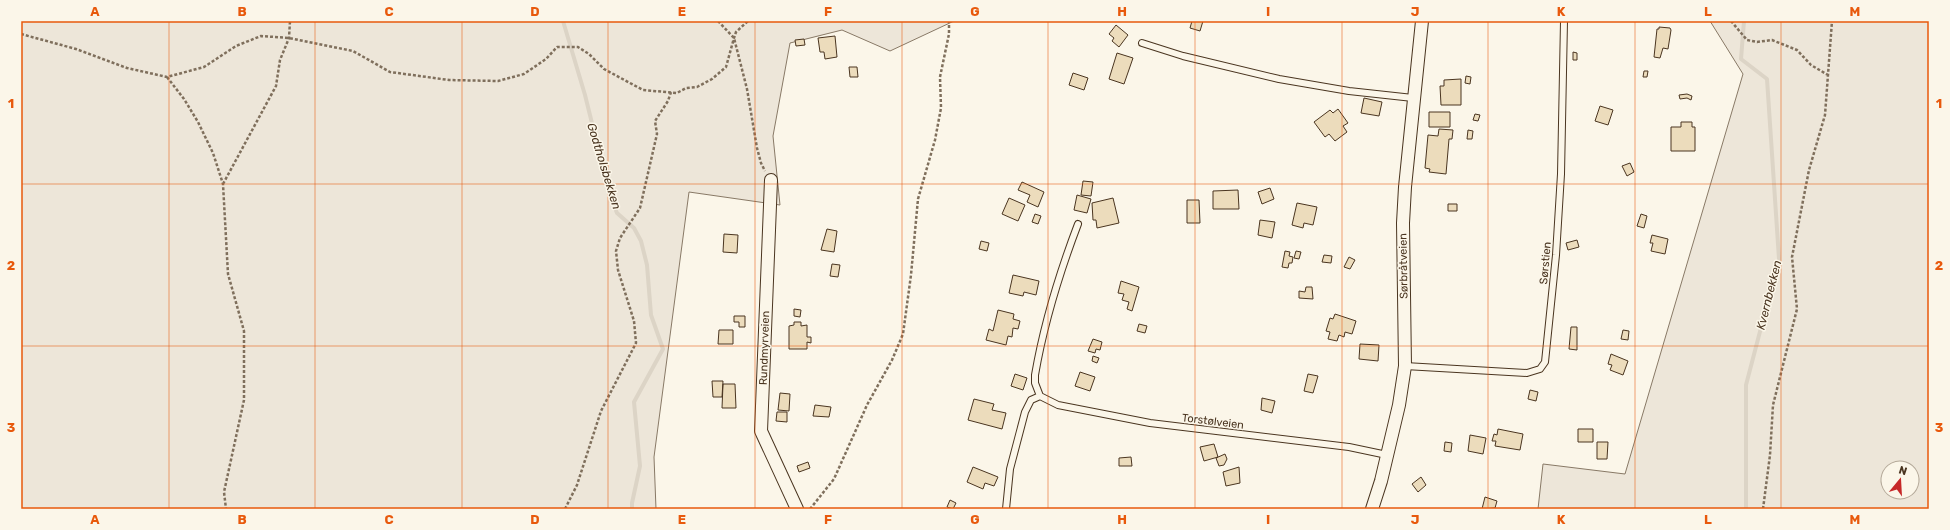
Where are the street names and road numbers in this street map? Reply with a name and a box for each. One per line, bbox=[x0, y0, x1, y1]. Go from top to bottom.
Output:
street label: Sørbråtveien bbox=[1396, 233, 1411, 299]
street label: Sørstien bbox=[1537, 241, 1554, 285]
street label: Rundmyrveien bbox=[757, 311, 772, 385]
street label: Torstølveien bbox=[1181, 411, 1245, 432]

